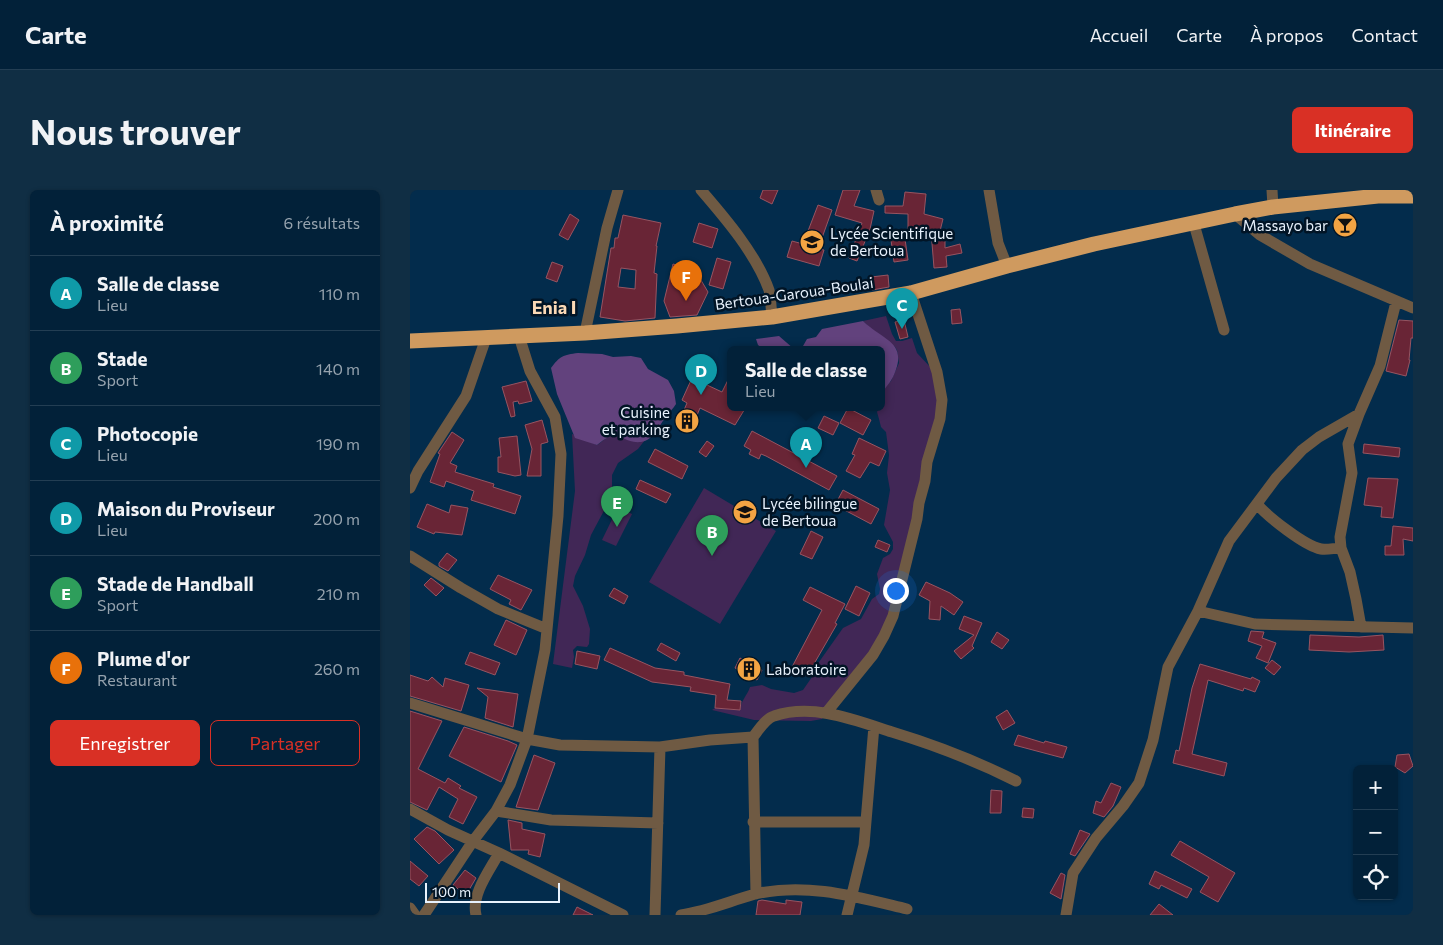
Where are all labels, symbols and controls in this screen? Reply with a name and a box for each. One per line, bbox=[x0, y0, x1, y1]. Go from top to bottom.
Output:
text: Carte bbox=[25, 20, 87, 49]
text: Accueil bbox=[1090, 24, 1148, 46]
text: Carte bbox=[1176, 24, 1222, 46]
text: À propos bbox=[1250, 24, 1324, 46]
text: Contact bbox=[1352, 24, 1418, 46]
button: Itinéraire bbox=[1292, 107, 1413, 153]
text: Nous trouver bbox=[30, 109, 241, 152]
text: À proximité bbox=[50, 210, 164, 235]
bar icon: Massayo bar bbox=[1332, 212, 1358, 238]
text: 6 résultats bbox=[284, 213, 360, 232]
place label: Massayo bar bbox=[1243, 216, 1328, 234]
place label: Lycée Scientifique de Bertoua bbox=[830, 224, 953, 259]
school or university icon: Lycée Scientifique de Bertoua bbox=[799, 229, 825, 255]
pin: F bbox=[670, 260, 702, 301]
text: Salle de classe bbox=[97, 272, 219, 295]
street label: Bertoua-Garoua-Boulai bbox=[714, 273, 874, 313]
text: A bbox=[60, 284, 72, 303]
text: 110 m bbox=[319, 284, 360, 303]
pin: C bbox=[886, 288, 918, 329]
text: Lieu bbox=[97, 295, 128, 314]
district label: Enia I bbox=[532, 296, 576, 318]
popup bbox=[727, 346, 885, 411]
text: Stade bbox=[97, 347, 147, 370]
pin: D bbox=[685, 354, 717, 395]
text: Salle de classe bbox=[745, 358, 867, 381]
text: B bbox=[61, 359, 71, 378]
text: 140 m bbox=[316, 359, 360, 378]
text: Sport bbox=[97, 370, 138, 389]
text: Lieu bbox=[745, 381, 776, 400]
place label: Cuisine et parking bbox=[602, 403, 670, 438]
building icon: Cuisine et parking bbox=[674, 408, 700, 434]
text: Photocopie bbox=[97, 422, 198, 445]
pin: A bbox=[790, 427, 822, 468]
text: C bbox=[61, 434, 71, 453]
text: 190 m bbox=[316, 434, 360, 453]
text: Lieu bbox=[97, 445, 128, 464]
pin: E bbox=[601, 486, 633, 527]
place label: Lycée bilingue de Bertoua bbox=[762, 494, 857, 529]
text: Maison du Proviseur bbox=[97, 497, 275, 520]
school or university icon: Lycée bilingue de Bertoua bbox=[732, 499, 758, 525]
text: D bbox=[60, 509, 72, 528]
text: 200 m bbox=[313, 509, 360, 528]
pin: B bbox=[696, 515, 728, 556]
text: Lieu bbox=[97, 520, 128, 539]
text: Stade de Handball bbox=[97, 572, 254, 595]
your location bbox=[883, 578, 909, 604]
text: E bbox=[61, 584, 71, 603]
text: 210 m bbox=[317, 584, 360, 603]
text: Sport bbox=[97, 595, 138, 614]
text: Plume d'or bbox=[97, 647, 190, 670]
building icon: Laboratoire bbox=[736, 656, 762, 682]
text: F bbox=[61, 659, 71, 678]
text: 260 m bbox=[314, 659, 360, 678]
place label: Laboratoire bbox=[766, 660, 847, 678]
text: Restaurant bbox=[97, 670, 177, 689]
button: Enregistrer bbox=[50, 720, 200, 766]
button: Partager bbox=[210, 720, 360, 766]
map controls bbox=[1353, 765, 1398, 900]
button: + bbox=[1353, 765, 1398, 810]
button: − bbox=[1353, 810, 1398, 855]
button: locate bbox=[1353, 855, 1398, 900]
scale bar bbox=[425, 880, 560, 903]
text: 100 m bbox=[432, 883, 471, 900]

